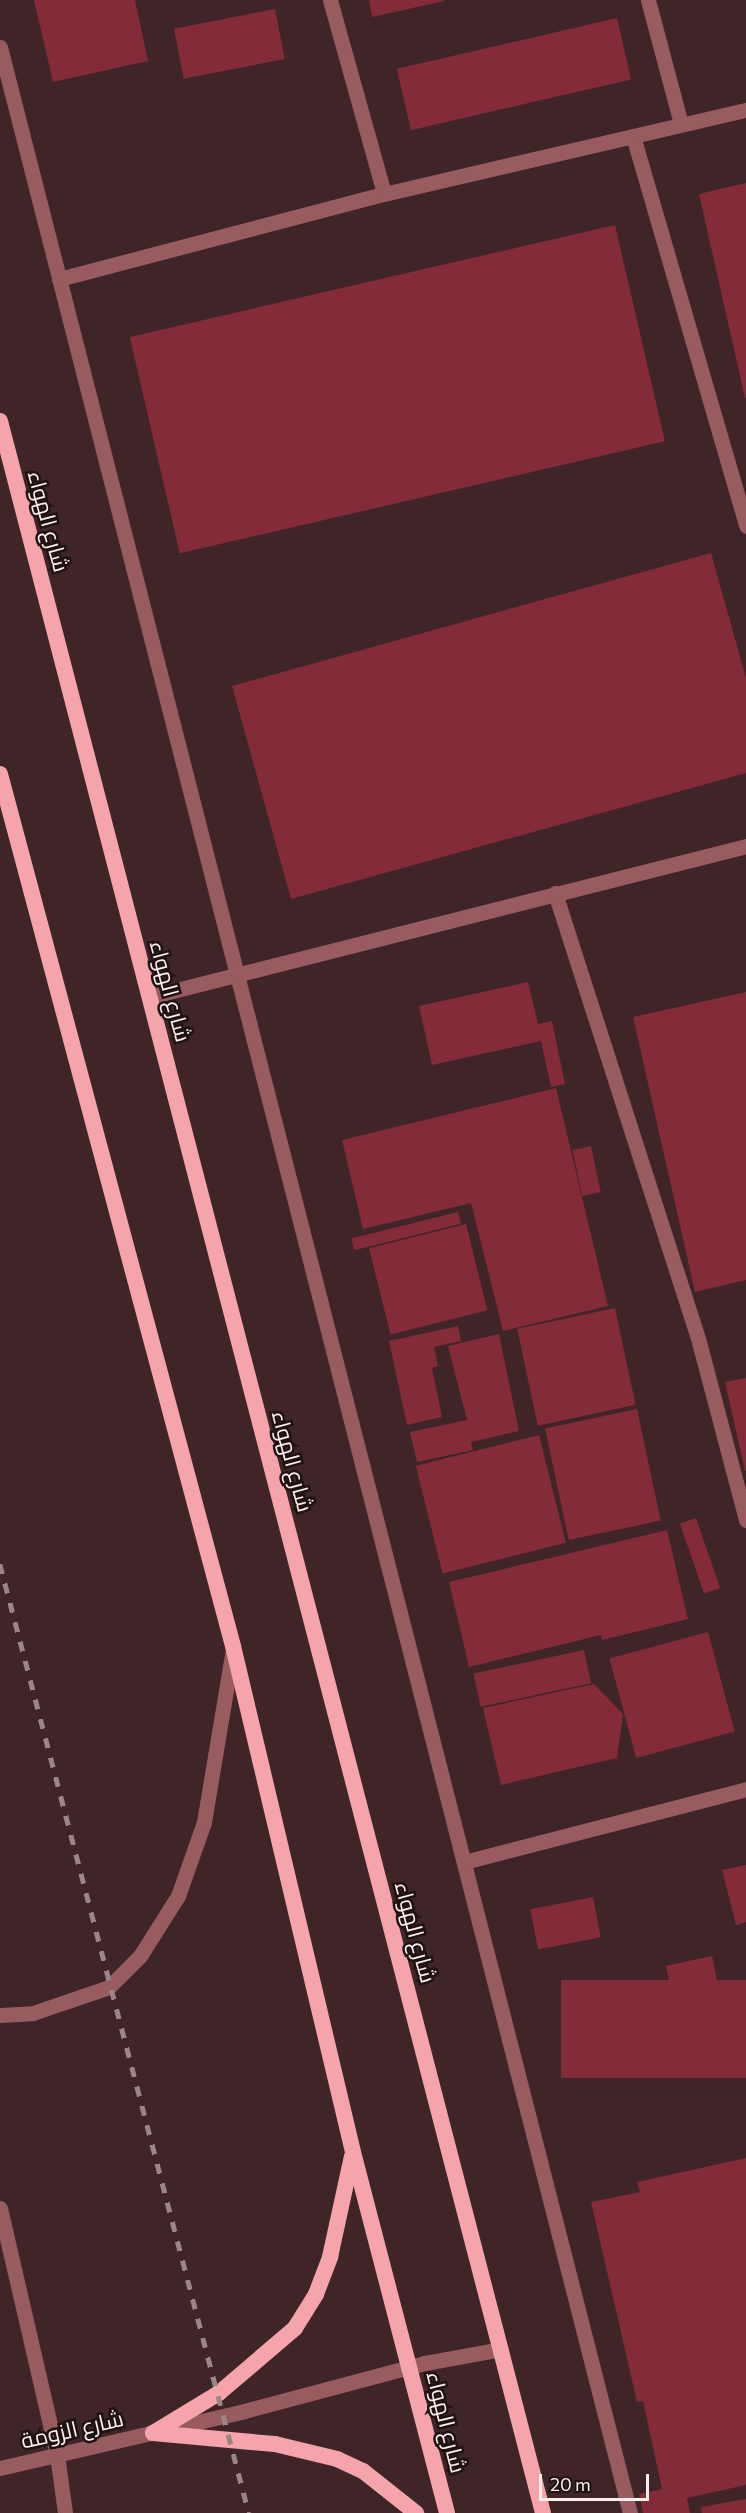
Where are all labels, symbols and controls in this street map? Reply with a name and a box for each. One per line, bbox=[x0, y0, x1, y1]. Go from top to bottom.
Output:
street label: شارع الهواء bbox=[23, 467, 75, 575]
street label: شارع الهواء bbox=[145, 937, 197, 1045]
street label: شارع الهواء bbox=[267, 1407, 319, 1515]
street label: شارع الهواء bbox=[390, 1878, 442, 1986]
street label: شارع الهواء bbox=[422, 2368, 472, 2476]
street label: شارع الزومة bbox=[18, 2404, 126, 2454]
scale bar bbox=[542, 2462, 652, 2500]
text: 20 m bbox=[550, 2473, 591, 2495]

